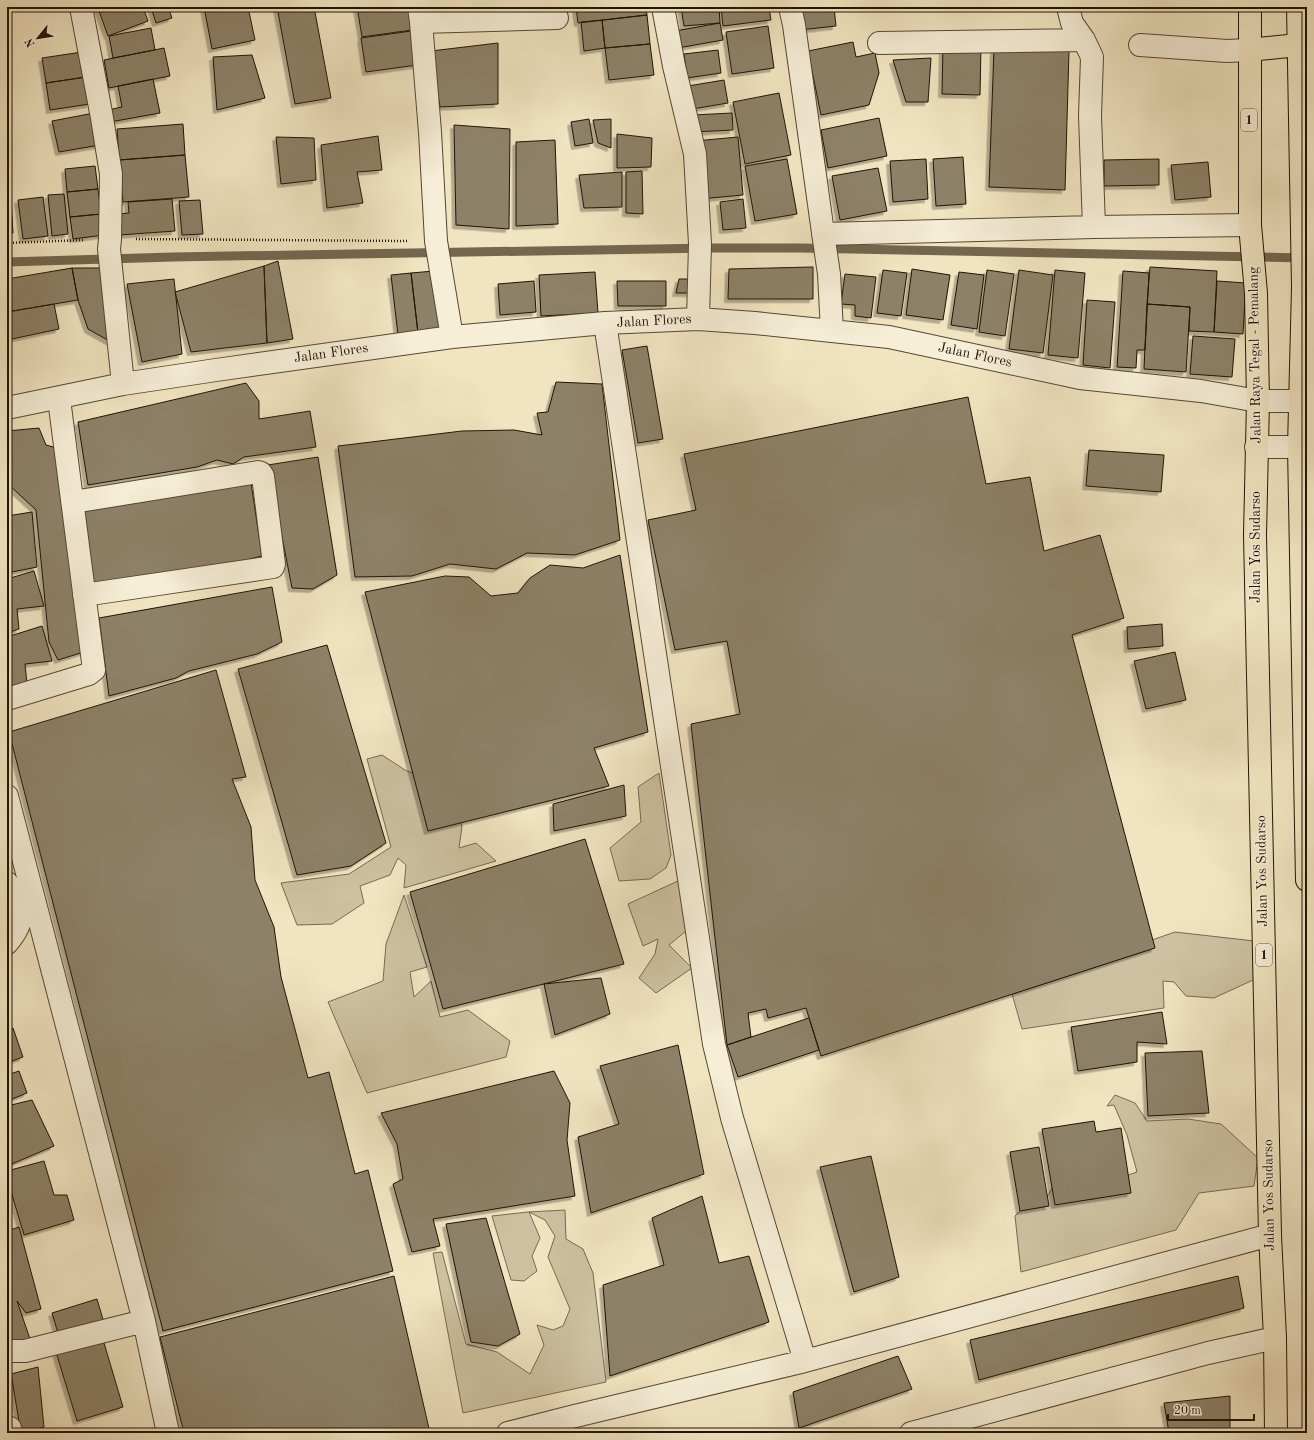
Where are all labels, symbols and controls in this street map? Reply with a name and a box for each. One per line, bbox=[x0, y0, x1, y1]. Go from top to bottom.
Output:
north arrow bbox=[18, 18, 58, 58]
text: N bbox=[23, 35, 38, 49]
road number: 1 bbox=[1241, 109, 1257, 131]
street label: Jalan Raya Tegal - Pemalang bbox=[1246, 266, 1264, 444]
street label: Jalan Flores bbox=[616, 312, 692, 330]
street label: Jalan Flores bbox=[937, 340, 1013, 370]
street label: Jalan Flores bbox=[293, 341, 369, 365]
street label: Jalan Yos Sudarso bbox=[1249, 491, 1263, 603]
street label: Jalan Yos Sudarso bbox=[1254, 815, 1270, 927]
road number: 1 bbox=[1256, 944, 1272, 966]
street label: Jalan Yos Sudarso bbox=[1261, 1139, 1277, 1251]
scale bar bbox=[1168, 1396, 1254, 1422]
text: 20 m bbox=[1174, 1405, 1201, 1417]

